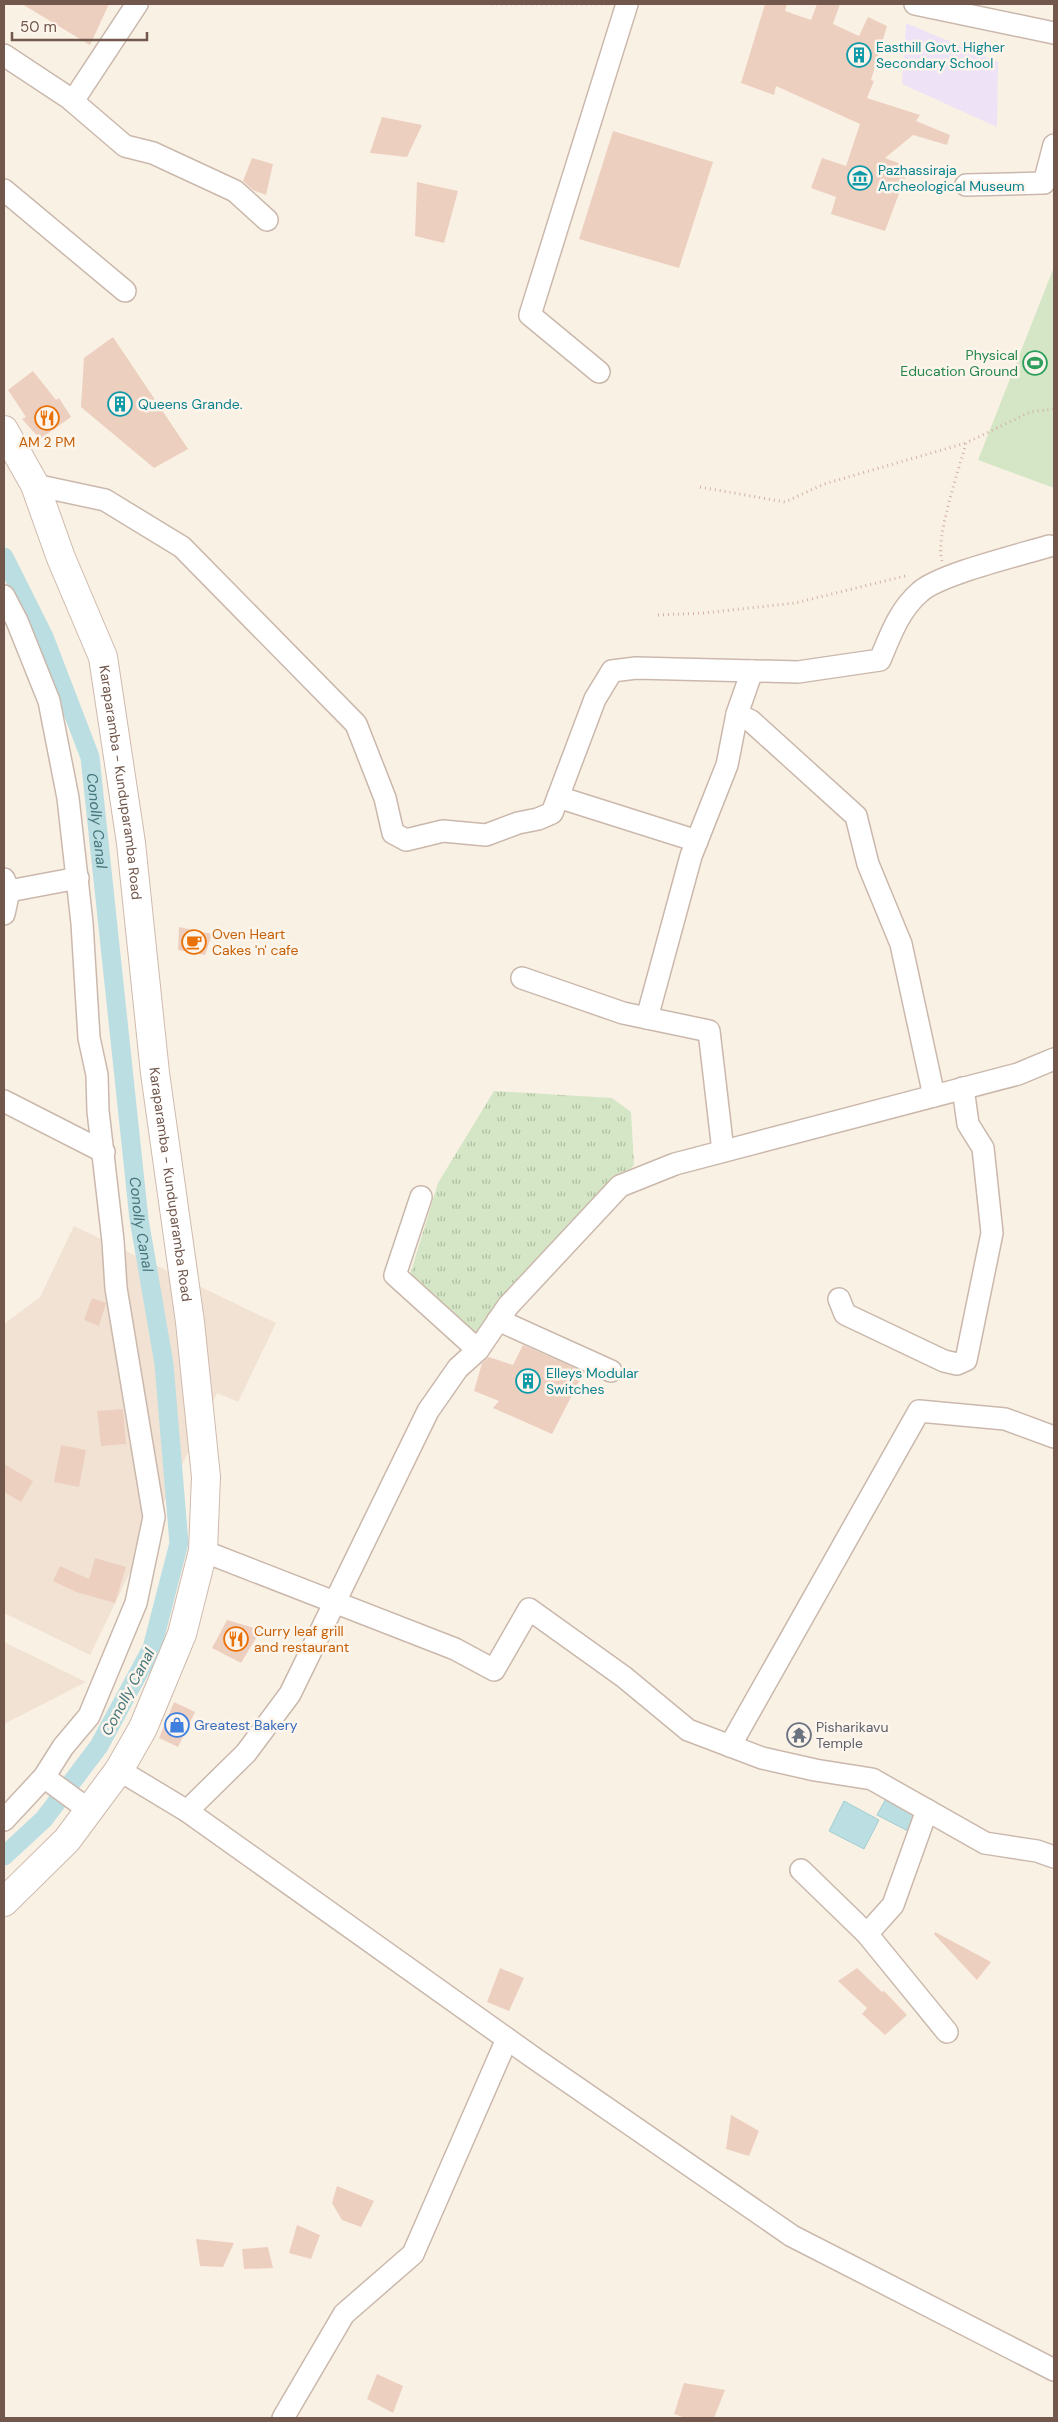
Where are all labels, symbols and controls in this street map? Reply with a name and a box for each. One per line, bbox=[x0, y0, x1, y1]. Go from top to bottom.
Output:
scale bar bbox=[12, 10, 148, 42]
text: 50 m bbox=[20, 17, 57, 37]
place label: Easthill Govt. Higher Secondary School bbox=[876, 38, 1005, 72]
building icon: Easthill Govt. Higher Secondary School bbox=[846, 42, 872, 68]
place label: Pazhassiraja Archeological Museum bbox=[878, 161, 1025, 195]
museum icon: Pazhassiraja Archeological Museum bbox=[847, 165, 873, 191]
place label: Physical Education Ground bbox=[900, 346, 1018, 380]
sports icon: Physical Education Ground bbox=[1022, 350, 1048, 376]
building icon: Queens Grande. bbox=[107, 391, 133, 417]
place label: Queens Grande. bbox=[138, 395, 243, 413]
restaurant icon: AM 2 PM bbox=[34, 405, 60, 431]
place label: AM 2 PM bbox=[19, 433, 75, 451]
street label: Karaparamba - Kunduparamba Road bbox=[95, 664, 146, 901]
water label: Conolly Canal bbox=[82, 772, 112, 870]
place label: Oven Heart Cakes 'n' cafe bbox=[212, 925, 299, 959]
cafe icon: Oven Heart Cakes 'n' cafe bbox=[181, 929, 207, 955]
street label: Karaparamba - Kunduparamba Road bbox=[145, 1066, 196, 1303]
water label: Conolly Canal bbox=[125, 1176, 158, 1274]
place label: Elleys Modular Switches bbox=[546, 1364, 639, 1398]
building icon: Elleys Modular Switches bbox=[515, 1368, 541, 1394]
place label: Curry leaf grill and restaurant bbox=[254, 1622, 349, 1656]
restaurant icon: Curry leaf grill and restaurant bbox=[223, 1626, 249, 1652]
water label: Conolly Canal bbox=[97, 1644, 160, 1739]
shop icon: Greatest Bakery bbox=[164, 1712, 190, 1738]
place label: Greatest Bakery bbox=[194, 1716, 298, 1734]
place label: Pisharikavu Temple bbox=[816, 1718, 888, 1752]
temple icon: Pisharikavu Temple bbox=[786, 1722, 812, 1748]

